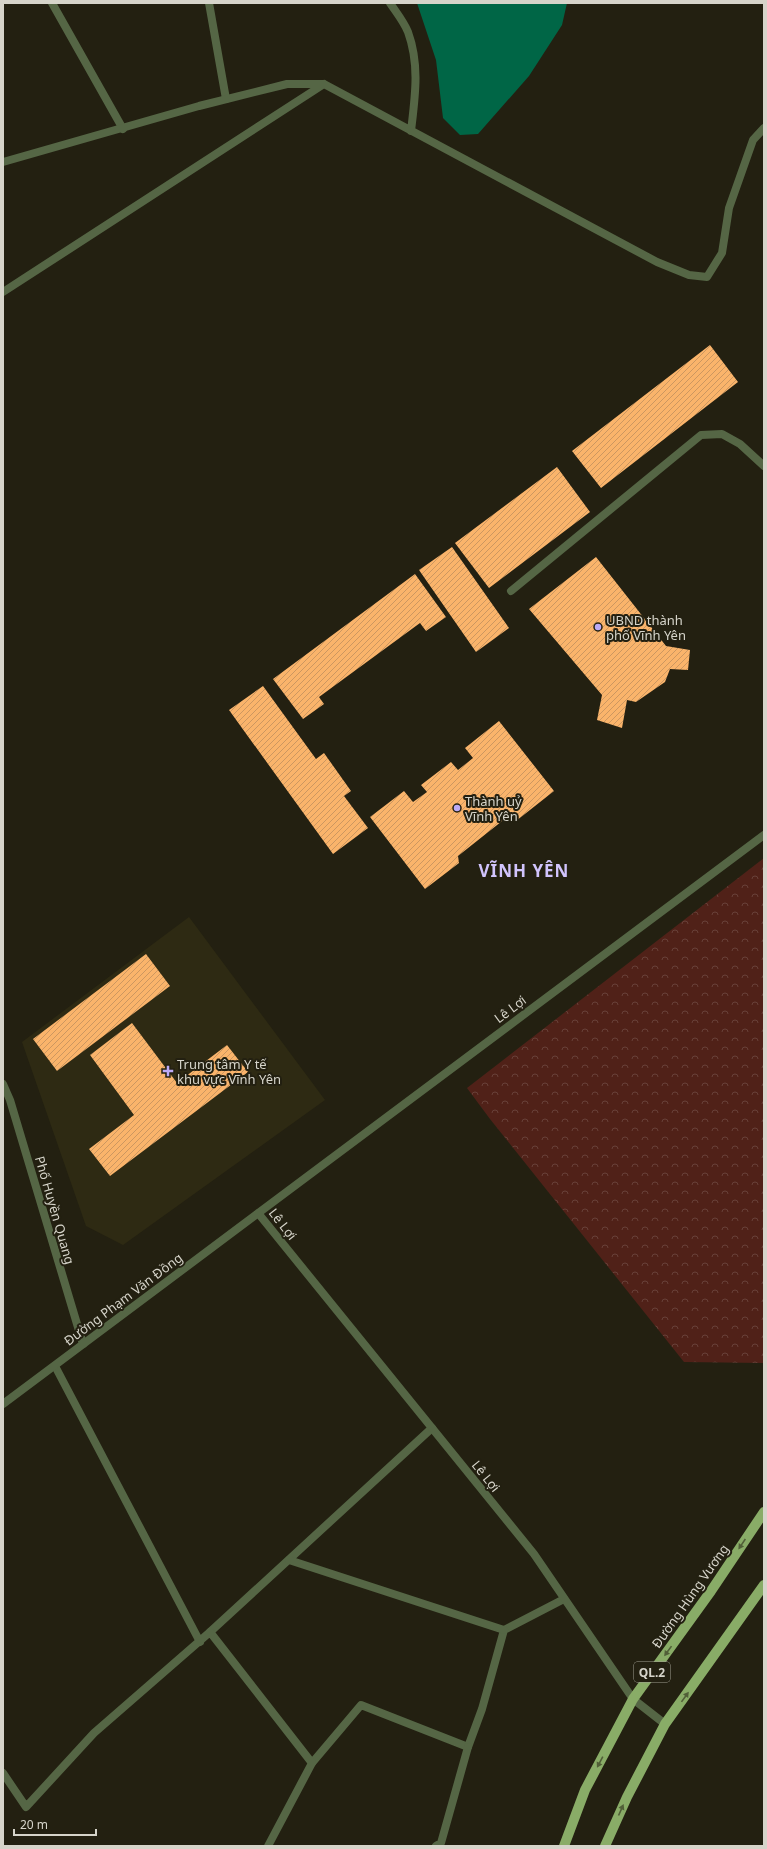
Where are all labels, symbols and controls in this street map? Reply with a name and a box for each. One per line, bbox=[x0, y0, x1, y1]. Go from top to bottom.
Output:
place label: UBND thành phố Vĩnh Yên bbox=[606, 611, 686, 644]
marker: UBND thành phố Vĩnh Yên bbox=[593, 622, 603, 632]
place label: Thành uỷ Vĩnh Yên bbox=[465, 792, 522, 825]
marker: Thành uỷ Vĩnh Yên bbox=[452, 803, 462, 813]
district label: VĨNH YÊN bbox=[479, 859, 569, 882]
street label: Lê Lợi bbox=[490, 991, 530, 1027]
place label: Trung tâm Y tế khu vực Vĩnh Yên bbox=[177, 1055, 281, 1088]
marker: Trung tâm Y tế khu vực Vĩnh Yên bbox=[162, 1065, 174, 1077]
street label: Phố Huyền Quang bbox=[31, 1154, 79, 1266]
street label: Lê Lợi bbox=[265, 1204, 301, 1244]
street label: Đường Phạm Văn Đồng bbox=[60, 1248, 186, 1350]
street label: Lê Lợi bbox=[468, 1456, 504, 1496]
one-way arrow bbox=[738, 1539, 746, 1549]
street label: Đường Hùng Vương bbox=[647, 1540, 733, 1652]
one-way arrow bbox=[664, 1646, 672, 1656]
road number: QL.2 bbox=[634, 1662, 670, 1682]
one-way arrow bbox=[680, 1692, 689, 1703]
one-way arrow bbox=[597, 1756, 604, 1767]
one-way arrow bbox=[618, 1805, 624, 1816]
scale bar bbox=[14, 1811, 96, 1837]
text: 20 m bbox=[20, 1816, 48, 1833]

